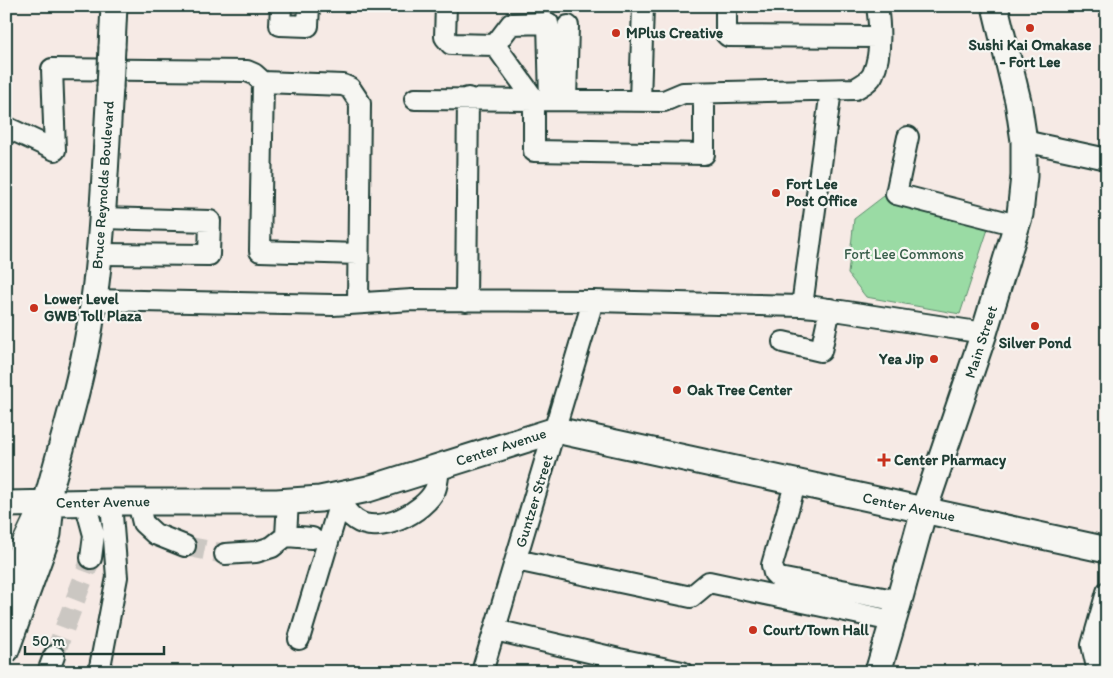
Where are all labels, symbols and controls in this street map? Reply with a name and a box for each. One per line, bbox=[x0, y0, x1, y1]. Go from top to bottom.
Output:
marker: Sushi Kai Omakase - Fort Lee bbox=[1024, 22, 1036, 34]
place label: MPlus Creative bbox=[626, 24, 723, 42]
marker: MPlus Creative bbox=[610, 27, 622, 39]
place label: Sushi Kai Omakase - Fort Lee bbox=[969, 36, 1091, 71]
street label: Bruce Reynolds Boulevard bbox=[88, 100, 118, 270]
place label: Fort Lee Post Office bbox=[786, 175, 857, 210]
marker: Fort Lee Post Office bbox=[770, 187, 782, 199]
park label: Fort Lee Commons bbox=[844, 245, 964, 263]
place label: Lower Level GWB Toll Plaza bbox=[44, 290, 142, 325]
marker: Lower Level GWB Toll Plaza bbox=[28, 302, 40, 314]
street label: Main Street bbox=[961, 303, 1001, 381]
marker: Silver Pond bbox=[1029, 320, 1041, 332]
place label: Silver Pond bbox=[999, 334, 1072, 352]
place label: Yea Jip bbox=[878, 350, 924, 369]
marker: Yea Jip bbox=[928, 353, 940, 365]
place label: Oak Tree Center bbox=[687, 381, 793, 399]
marker: Oak Tree Center bbox=[671, 384, 683, 396]
street label: Center Avenue bbox=[453, 424, 549, 470]
place label: Center Pharmacy bbox=[894, 451, 1007, 470]
street label: Guntzer Street bbox=[511, 452, 557, 550]
marker: Center Pharmacy bbox=[878, 454, 890, 466]
street label: Center Avenue bbox=[861, 488, 957, 526]
street label: Center Avenue bbox=[56, 492, 150, 512]
place label: Court/Town Hall bbox=[763, 621, 870, 639]
scale bar bbox=[25, 623, 164, 655]
marker: Court/Town Hall bbox=[747, 624, 759, 636]
text: 50 m bbox=[32, 632, 65, 650]

